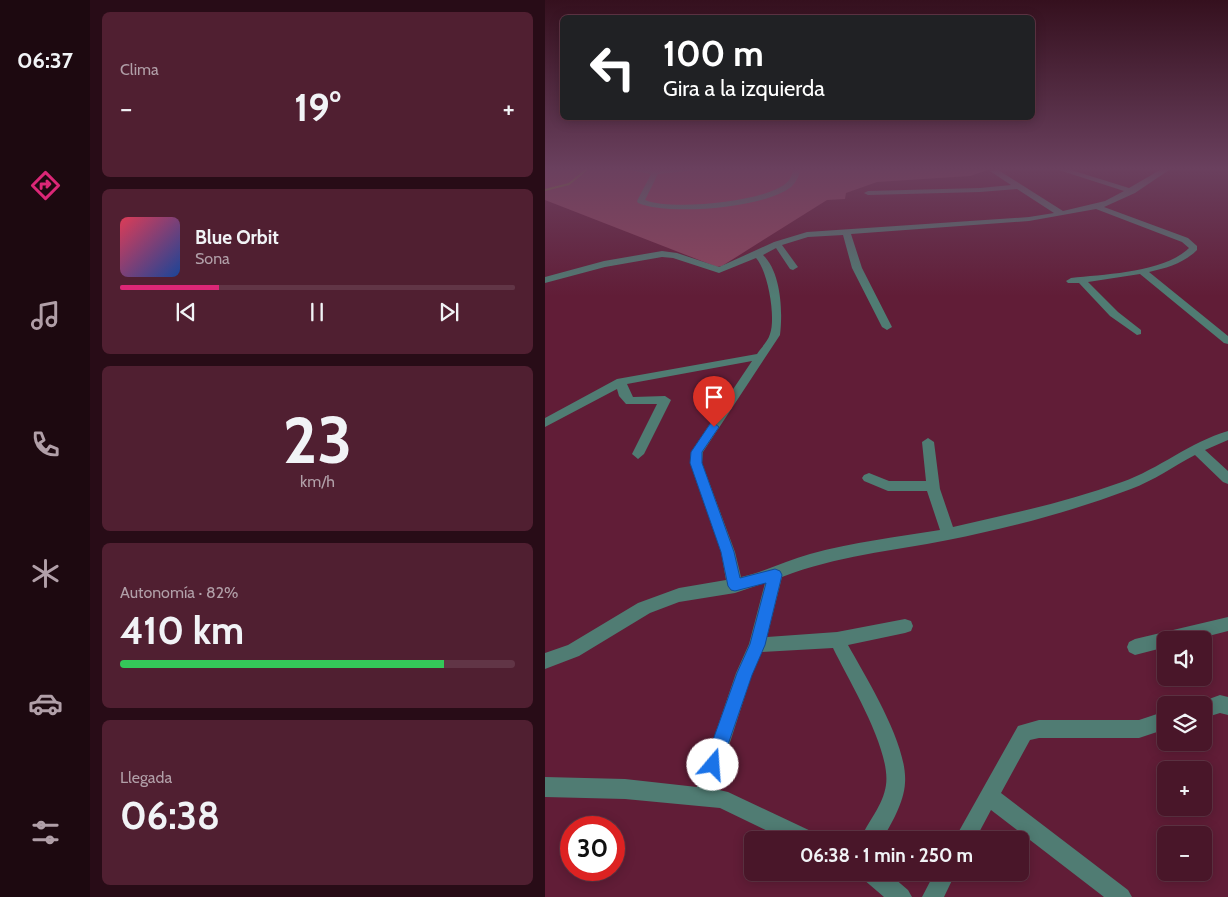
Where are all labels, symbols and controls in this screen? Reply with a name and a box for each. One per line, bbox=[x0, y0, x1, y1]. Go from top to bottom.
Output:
text: 100 m bbox=[663, 32, 764, 75]
icon: left bbox=[580, 35, 645, 100]
text: 06:37 bbox=[17, 47, 73, 74]
text: Clima bbox=[120, 60, 159, 79]
text: Gira a la izquierda bbox=[663, 75, 825, 102]
text: 19° bbox=[294, 84, 341, 131]
text: − bbox=[120, 91, 132, 125]
text: + bbox=[503, 91, 515, 125]
icon: directions bbox=[28, 168, 63, 203]
text: Blue Orbit bbox=[195, 226, 279, 249]
text: Sona bbox=[195, 249, 230, 268]
icon: music bbox=[28, 298, 63, 333]
icon: previous bbox=[172, 298, 200, 326]
icon: pause bbox=[303, 298, 331, 326]
icon: next bbox=[435, 298, 463, 326]
pin bbox=[693, 376, 735, 427]
icon: arrive bbox=[700, 383, 728, 411]
text: 23 bbox=[283, 400, 352, 479]
icon: phone bbox=[28, 427, 63, 462]
text: km/h bbox=[300, 472, 335, 491]
icon: climate bbox=[28, 556, 63, 591]
text: Autonomía · 82% bbox=[120, 583, 239, 602]
text: 410 km bbox=[120, 607, 244, 654]
map controls bbox=[1157, 631, 1212, 881]
button: sound bbox=[1157, 631, 1212, 686]
icon: car bbox=[28, 686, 63, 721]
button: layers bbox=[1157, 696, 1212, 751]
position arrow bbox=[686, 738, 738, 790]
button: + bbox=[1157, 761, 1212, 816]
text: Llegada bbox=[120, 768, 172, 787]
text: 06:38 bbox=[120, 792, 220, 839]
icon: filters bbox=[28, 815, 63, 850]
speed limit sign: 30 bbox=[560, 816, 625, 881]
button: − bbox=[1157, 826, 1212, 881]
text: 06:38 · 1 min · 250 m bbox=[800, 844, 973, 867]

